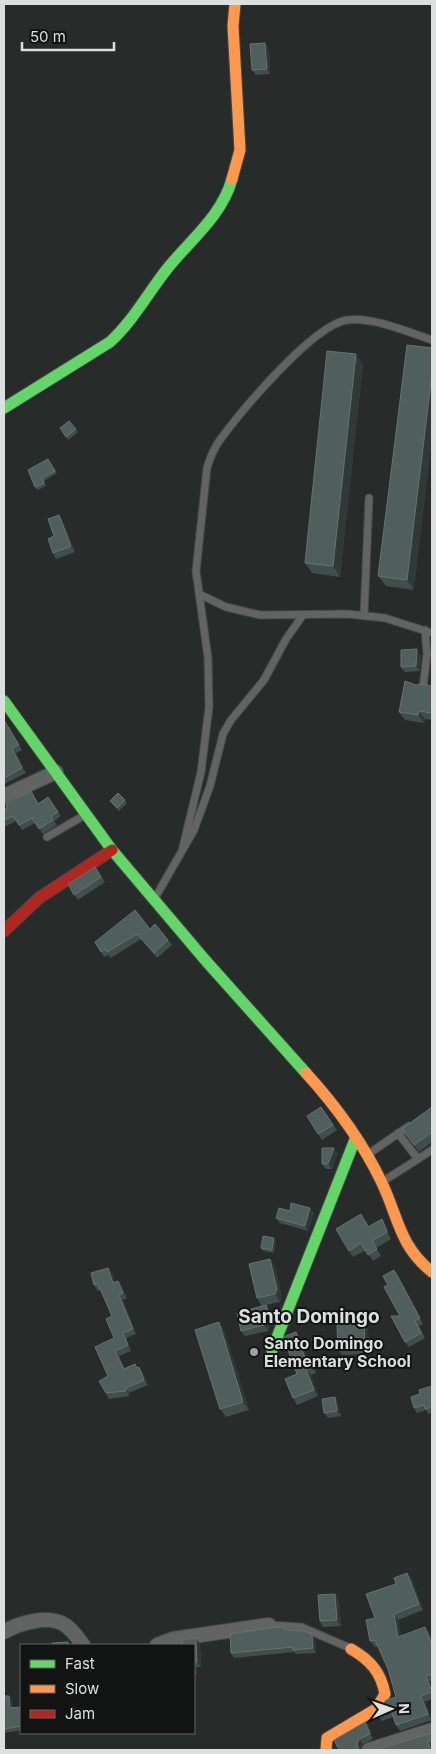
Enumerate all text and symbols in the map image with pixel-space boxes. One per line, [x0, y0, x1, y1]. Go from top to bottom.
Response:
scale bar [22, 20, 115, 52]
text: 50 m [30, 27, 66, 46]
district label: Santo Domingo [238, 1305, 380, 1328]
place label: Santo Domingo Elementary School [264, 1333, 411, 1371]
marker: Santo Domingo Elementary School [248, 1346, 260, 1358]
legend [20, 1644, 195, 1734]
text: Fast [65, 1654, 95, 1673]
text: Slow [65, 1679, 99, 1698]
north arrow [366, 1684, 416, 1734]
text: N [396, 1703, 413, 1714]
text: Jam [65, 1704, 95, 1723]

